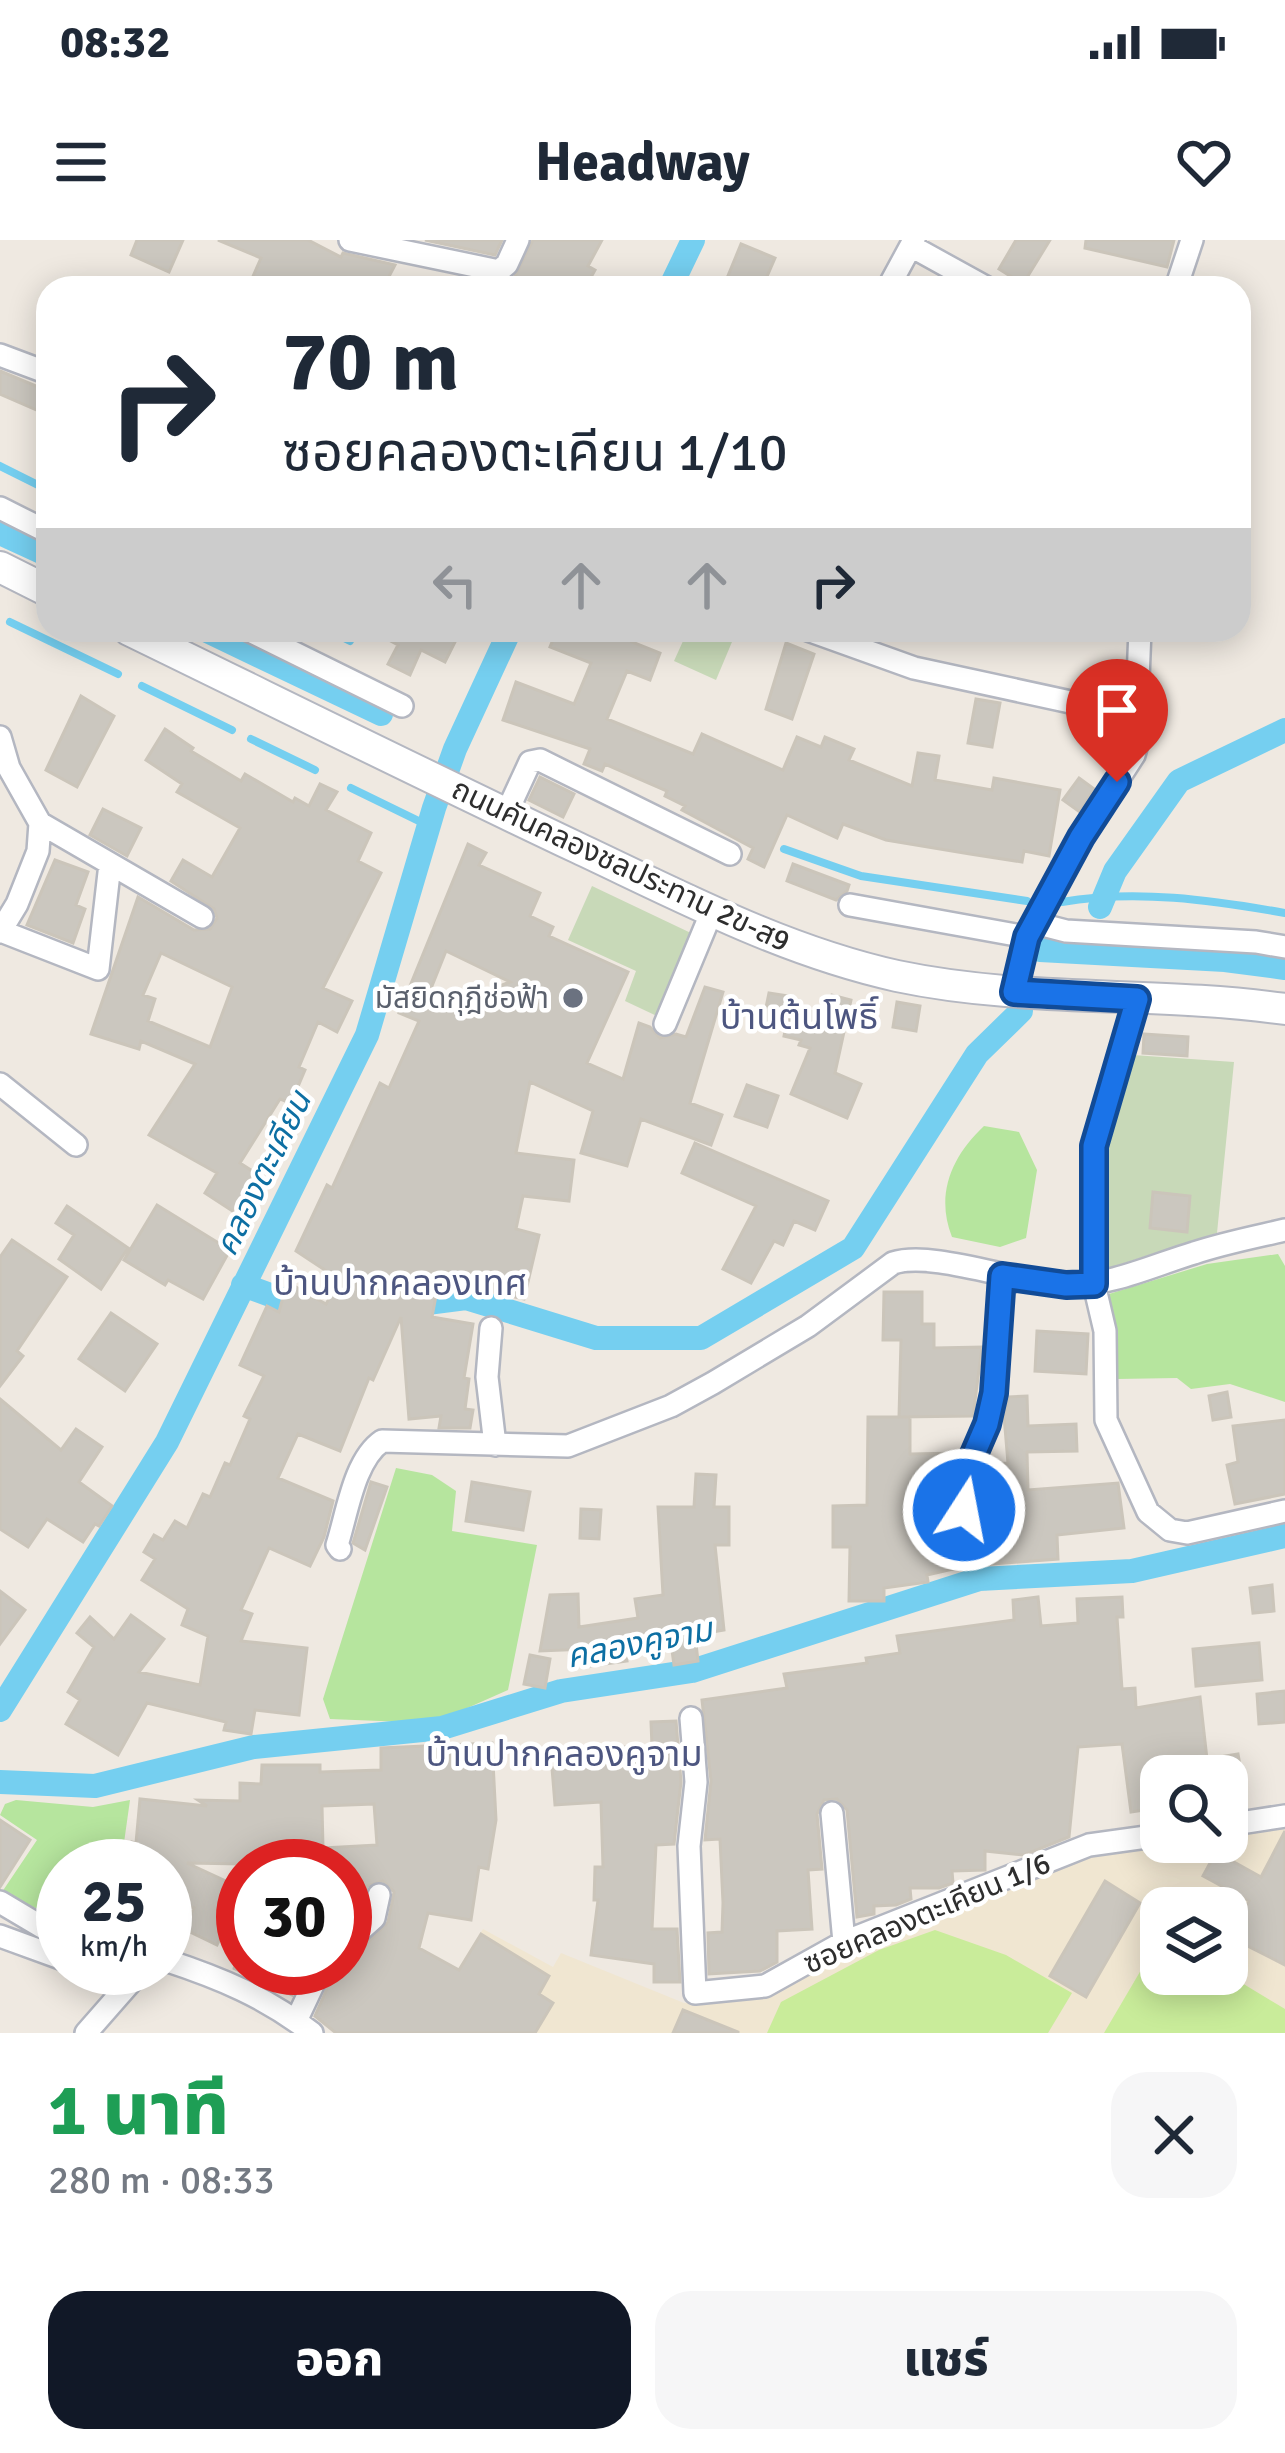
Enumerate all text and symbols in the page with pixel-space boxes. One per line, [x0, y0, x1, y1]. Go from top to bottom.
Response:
text: 08:32 [60, 15, 170, 70]
icon: menu [48, 129, 114, 195]
text: Headway [535, 129, 750, 196]
icon: heart [1171, 129, 1237, 195]
text: 70 m [282, 310, 459, 414]
icon: right [84, 324, 240, 480]
text: ซอยคลองตะเคียน 1/10 [282, 419, 788, 486]
icon: left [422, 552, 488, 618]
icon: ahead [548, 552, 614, 618]
icon: ahead [674, 552, 740, 618]
icon: right [800, 552, 866, 618]
pin [1066, 659, 1168, 782]
icon: arrive [1084, 677, 1150, 743]
street label: ถนนคันคลองชลประทาน 2ข-ส9 [446, 771, 796, 960]
place label: มัสยิดกุฎีช่อฟ้า [375, 980, 549, 1017]
marker: มัสยิดกุฎีช่อฟ้า [560, 985, 586, 1011]
district label: บ้านต้นโพธิ์ [720, 995, 879, 1040]
water label: คลองตะเคียน [206, 1083, 321, 1262]
district label: บ้านปากคลองเทศ [273, 1261, 527, 1306]
position arrow [901, 1447, 1027, 1573]
water label: คลองคูจาม [563, 1609, 718, 1678]
district label: บ้านปากคลองคูจาม [425, 1732, 703, 1777]
map controls [1140, 1755, 1248, 1995]
button: search [1140, 1755, 1248, 1863]
speed limit sign: 30 [216, 1839, 372, 1995]
street label: ซอยคลองตะเคียน 1/6 [798, 1845, 1056, 1982]
text: 25 [82, 1865, 146, 1939]
button: layers [1140, 1887, 1248, 1995]
text: km/h [80, 1928, 148, 1965]
text: 1 นาที [48, 2066, 229, 2155]
button: close [1111, 2072, 1237, 2198]
text: 280 m · 08:33 [48, 2156, 275, 2204]
button: ออก [48, 2291, 631, 2429]
button: แชร์ [655, 2291, 1237, 2429]

